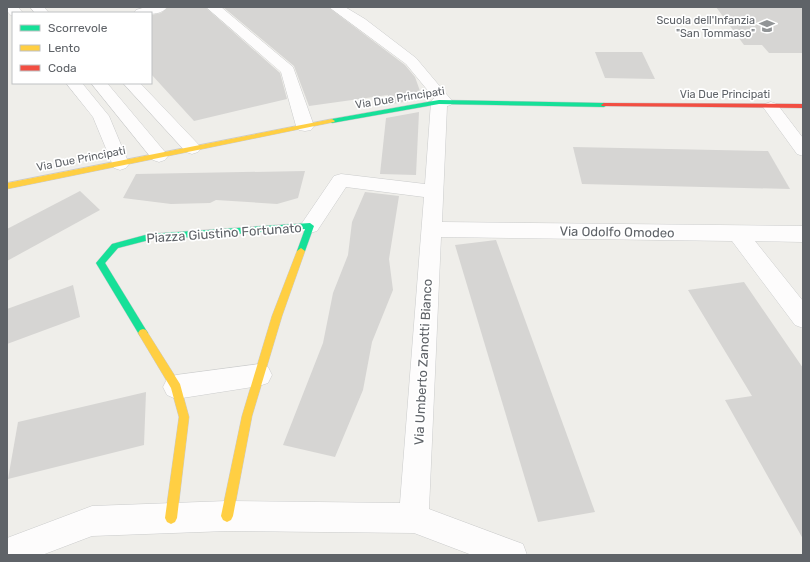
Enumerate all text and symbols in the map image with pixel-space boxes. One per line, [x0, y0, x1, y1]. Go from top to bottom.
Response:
legend [12, 12, 152, 84]
place label: Scuola dell'Infanzia "San Tommaso" [656, 14, 755, 40]
school or university icon: Scuola dell'Infanzia "San Tommaso" [758, 17, 776, 35]
text: Scorrevole [48, 21, 108, 35]
text: Lento [48, 41, 80, 55]
text: Coda [48, 61, 77, 75]
street label: Via Due Principati [354, 85, 446, 111]
street label: Via Due Principati [680, 88, 770, 101]
street label: Via Due Principati [35, 144, 127, 174]
street label: Piazza Giustino Fortunato [146, 220, 302, 246]
street label: Via Odolfo Omodeo [559, 223, 675, 241]
street label: Via Umberto Zanotti Bianco [411, 278, 435, 446]

